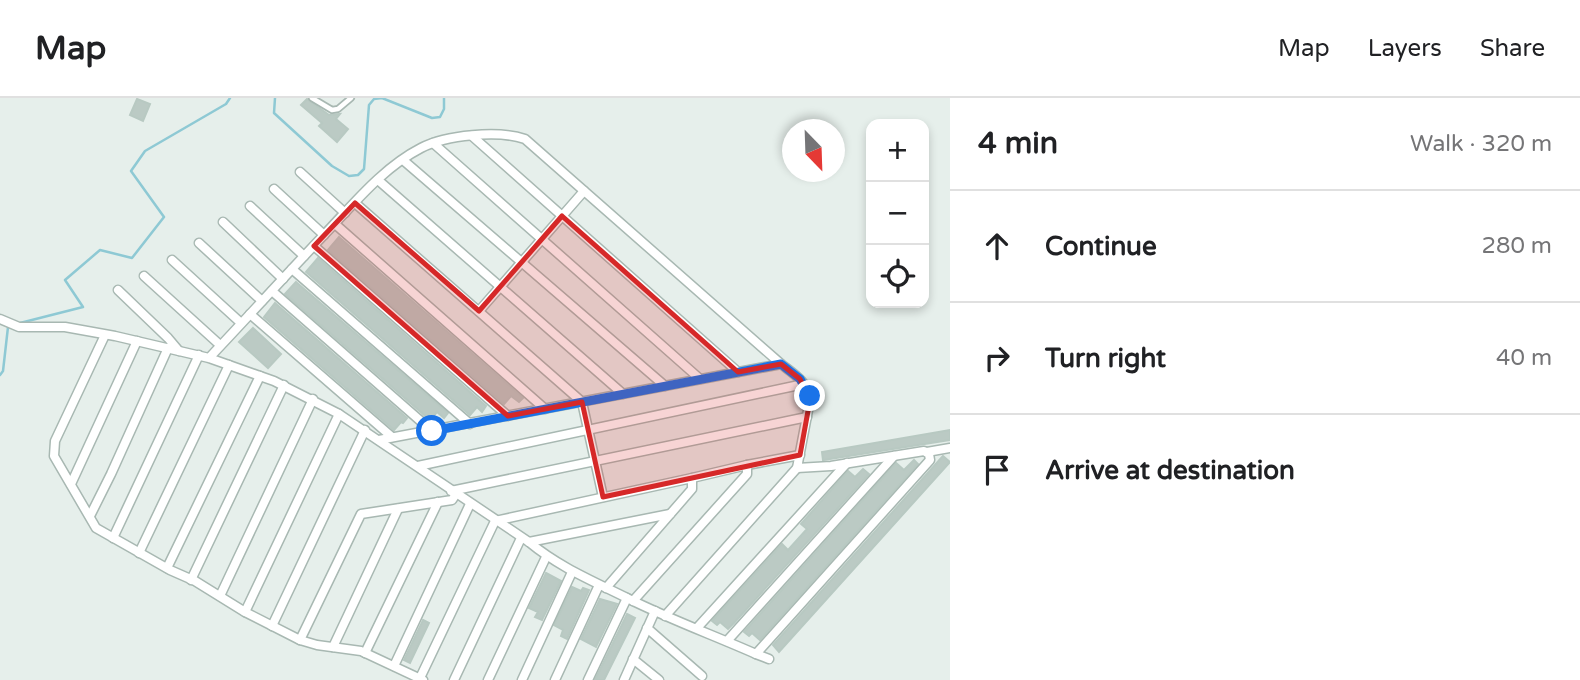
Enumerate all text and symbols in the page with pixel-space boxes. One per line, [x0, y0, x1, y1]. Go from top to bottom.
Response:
text: Map [35, 29, 106, 68]
text: Map [1278, 34, 1330, 63]
text: Layers [1368, 34, 1442, 63]
text: Share [1480, 34, 1545, 63]
north arrow [782, 119, 845, 182]
map controls [866, 119, 929, 308]
button: + [866, 119, 929, 182]
text: 4 min [978, 125, 1058, 162]
text: Walk · 320 m [1410, 130, 1552, 158]
button: − [866, 182, 929, 245]
icon: ahead [978, 227, 1016, 265]
text: Continue [1045, 231, 1157, 262]
text: 280 m [1482, 232, 1552, 260]
button: locate [866, 245, 929, 308]
icon: right [978, 339, 1016, 377]
text: Turn right [1045, 343, 1166, 374]
text: 40 m [1496, 344, 1552, 372]
route end [794, 380, 825, 411]
route start [416, 415, 447, 446]
icon: arrive [978, 451, 1016, 489]
text: Arrive at destination [1045, 455, 1295, 486]

